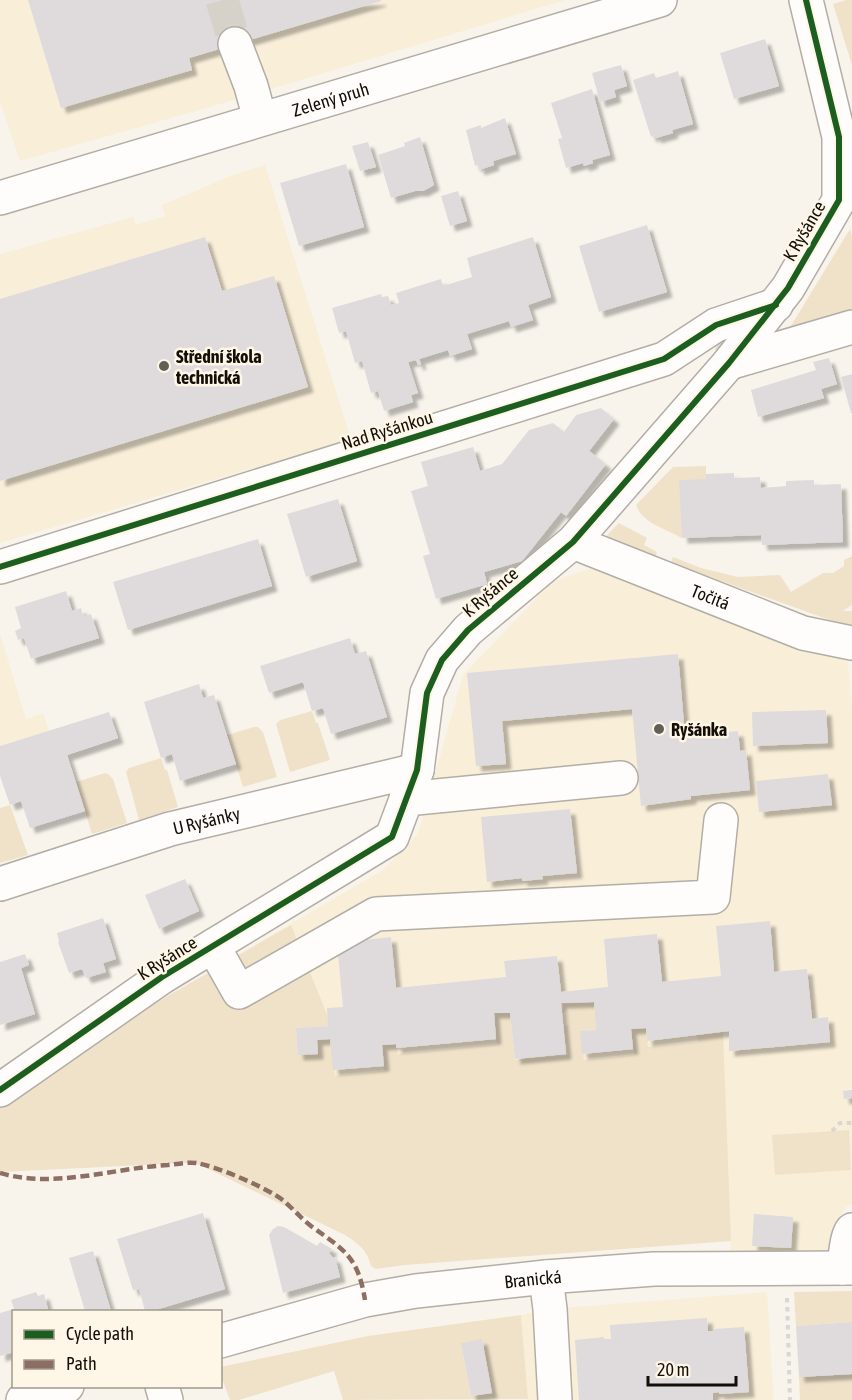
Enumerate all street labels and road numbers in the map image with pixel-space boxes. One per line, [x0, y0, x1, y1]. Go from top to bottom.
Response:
street label: Zelený pruh [290, 77, 371, 120]
street label: K Ryšánce [778, 197, 830, 265]
street label: Nad Ryšánkou [339, 406, 435, 454]
street label: K Ryšánce [458, 563, 522, 621]
street label: Točitá [688, 579, 733, 614]
street label: U Ryšánky [171, 802, 242, 838]
street label: K Ryšánce [133, 932, 201, 984]
street label: Branická [503, 1265, 562, 1292]

